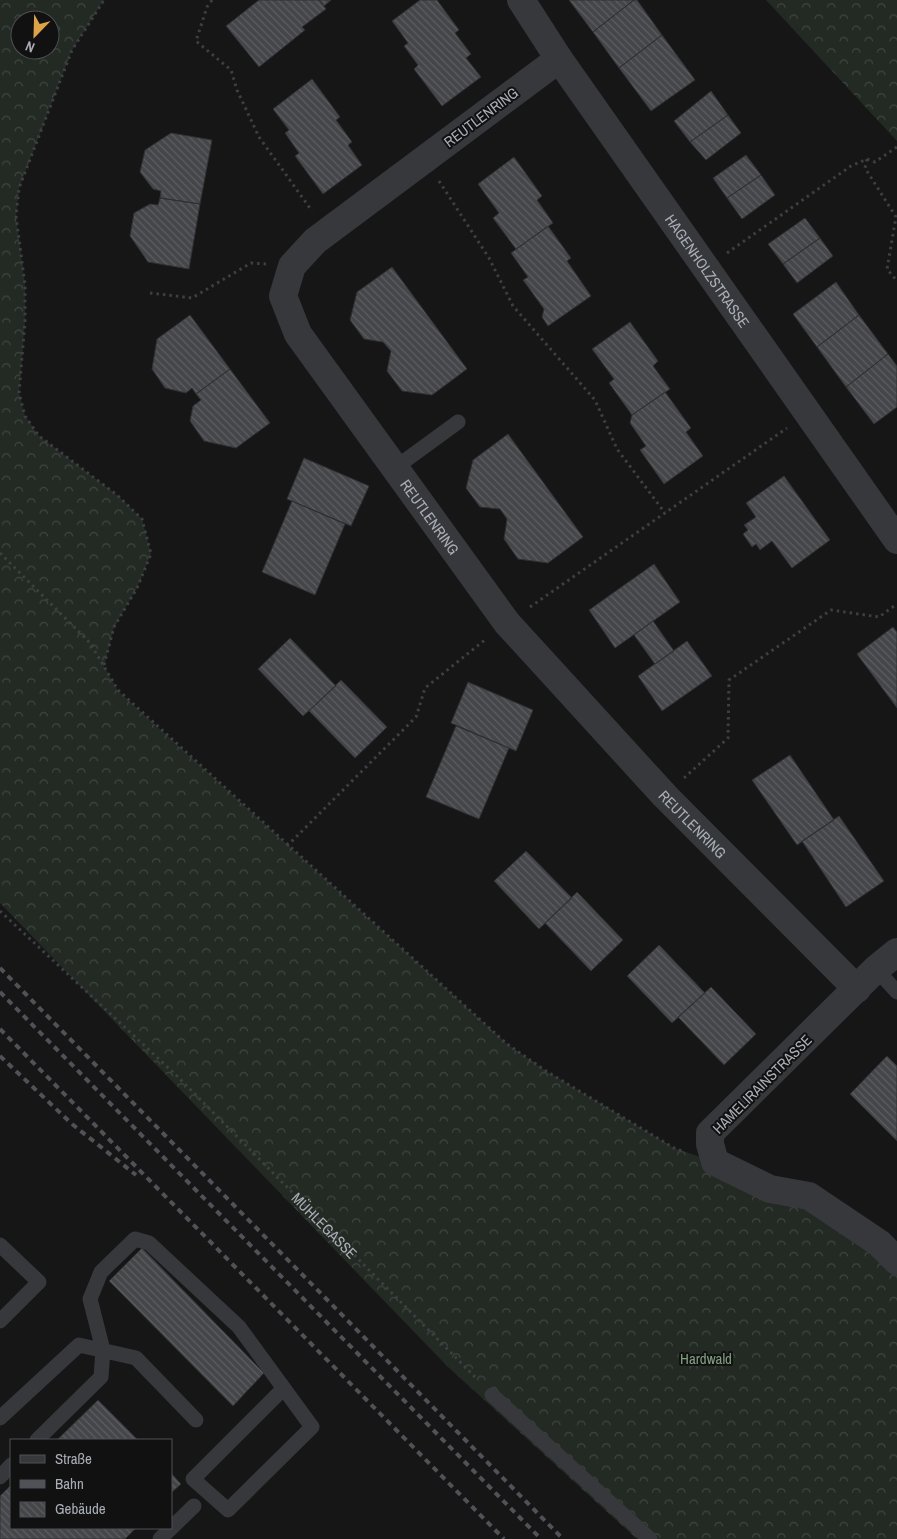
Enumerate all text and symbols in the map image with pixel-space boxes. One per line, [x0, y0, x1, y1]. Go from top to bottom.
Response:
north arrow [10, 10, 60, 60]
text: N [23, 37, 37, 57]
street label: REUTLENRING [439, 82, 523, 152]
street label: HAGENHOLZSTRASSE [661, 210, 755, 332]
street label: REUTLENRING [396, 475, 464, 559]
street label: REUTLENRING [654, 786, 731, 863]
street label: HAMELIRAINSTRASSE [708, 1030, 816, 1138]
street label: MÜHLEGASSE [287, 1187, 362, 1263]
park label: Hardwald [680, 1348, 732, 1369]
legend [10, 1439, 172, 1529]
text: Straße [55, 1448, 92, 1469]
text: Bahn [55, 1473, 84, 1494]
text: Gebäude [55, 1498, 106, 1519]

